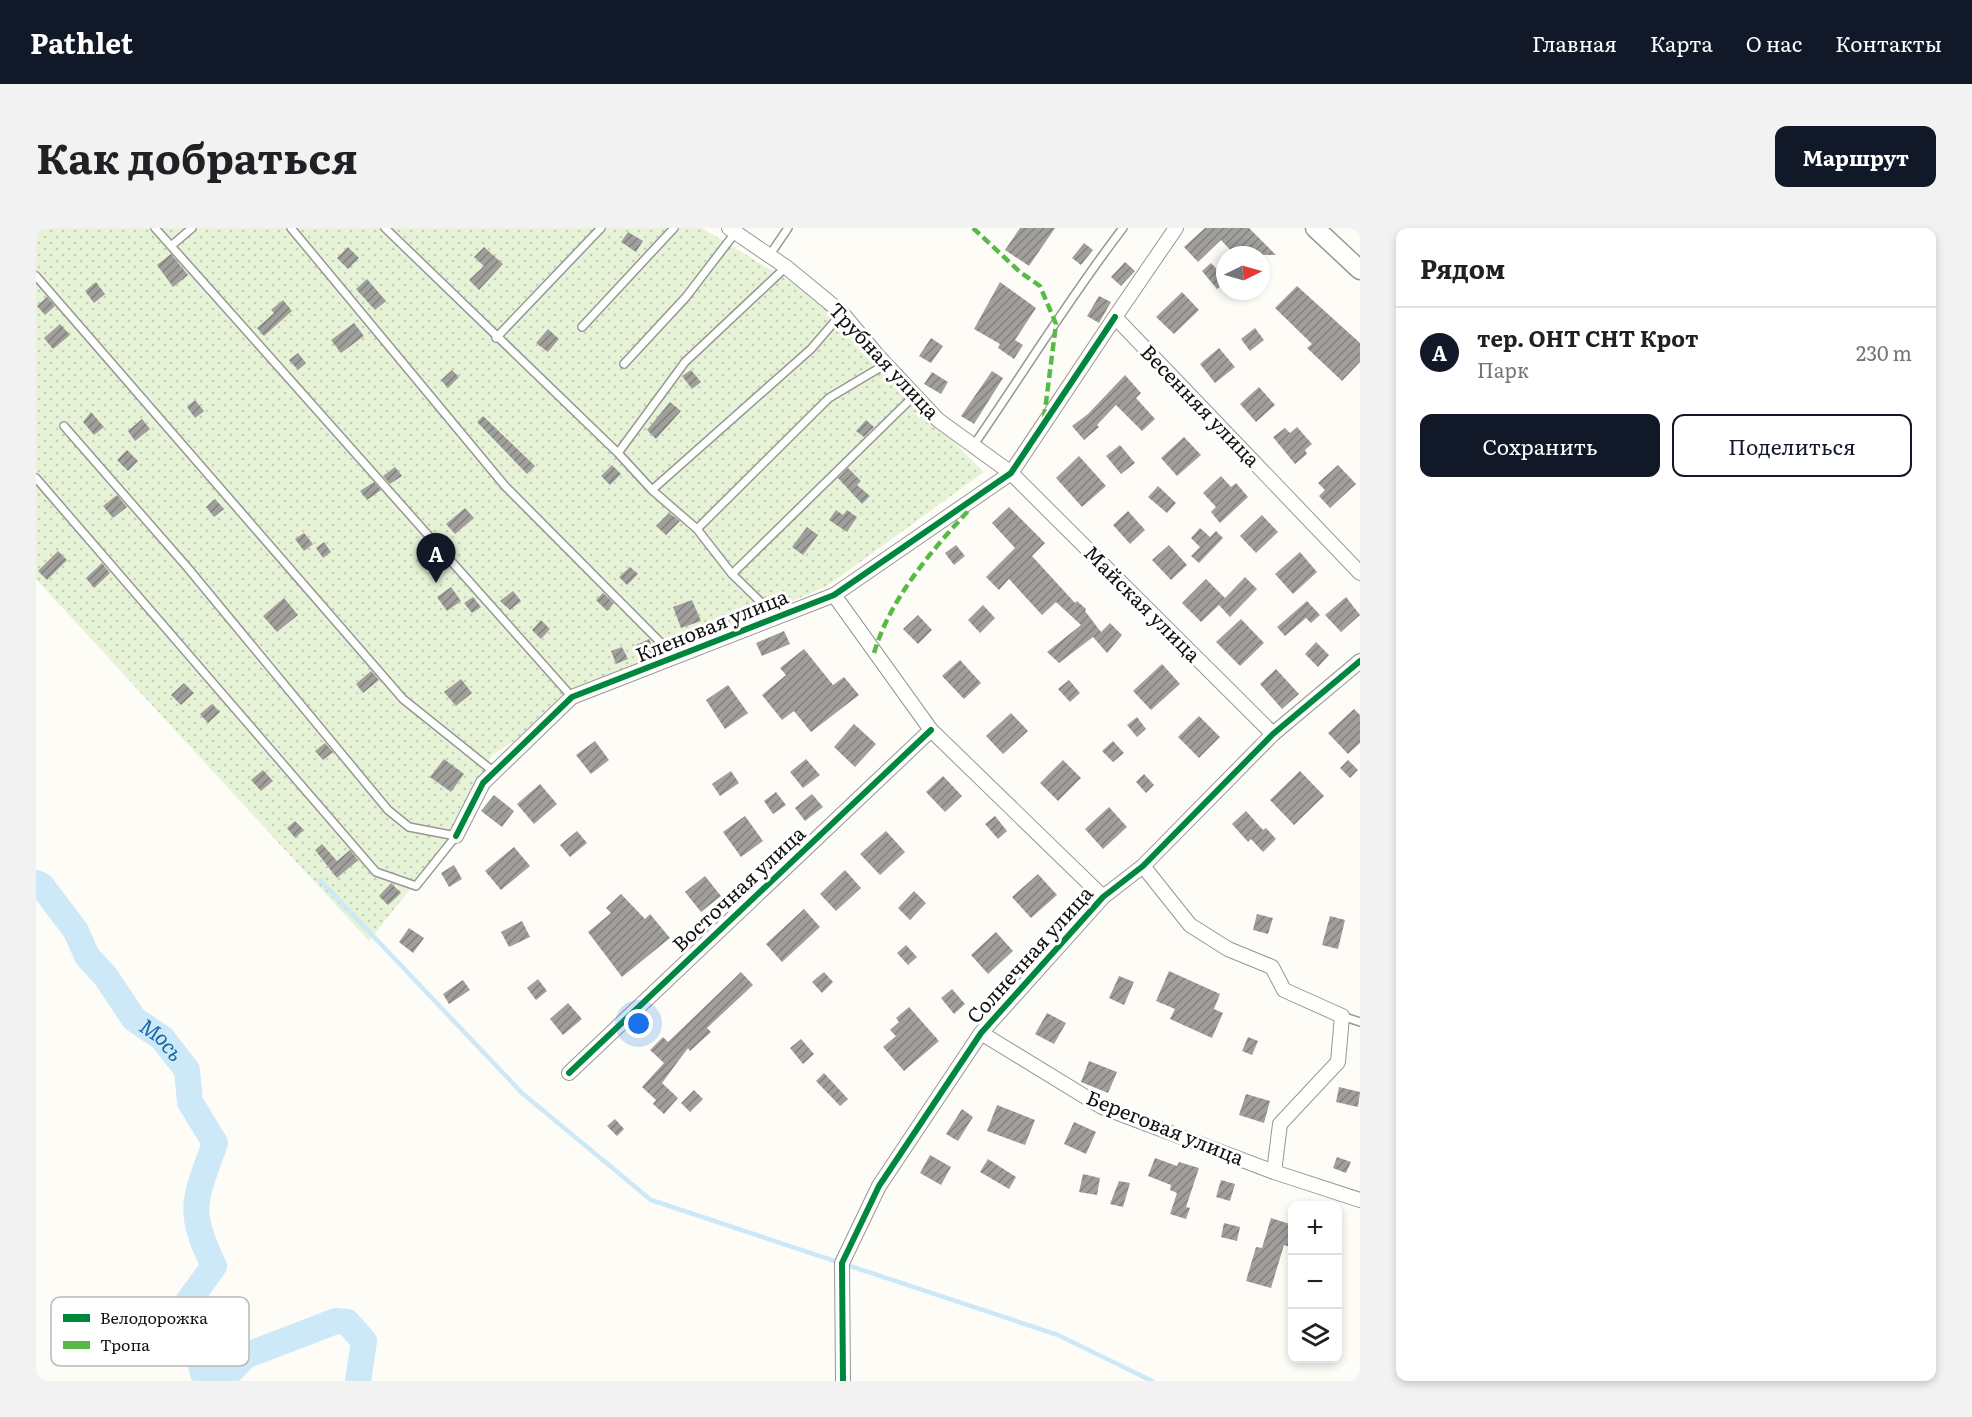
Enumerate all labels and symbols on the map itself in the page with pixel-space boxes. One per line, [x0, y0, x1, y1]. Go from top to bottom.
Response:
north arrow [1216, 246, 1270, 300]
street label: Трубная улица [823, 294, 948, 425]
street label: Весенняя улица [1135, 336, 1268, 473]
pin: A [416, 534, 456, 583]
street label: Майская улица [1078, 537, 1209, 668]
street label: Кленовая улица [630, 580, 792, 668]
street label: Восточная улица [664, 818, 811, 957]
street label: Солнечная улица [958, 878, 1099, 1029]
water label: Мось [134, 1009, 192, 1067]
your location [624, 1009, 653, 1038]
street label: Береговая улица [1083, 1081, 1249, 1171]
legend [51, 1297, 249, 1366]
text: Велодорожка [100, 1305, 208, 1329]
text: Тропа [100, 1332, 150, 1356]

